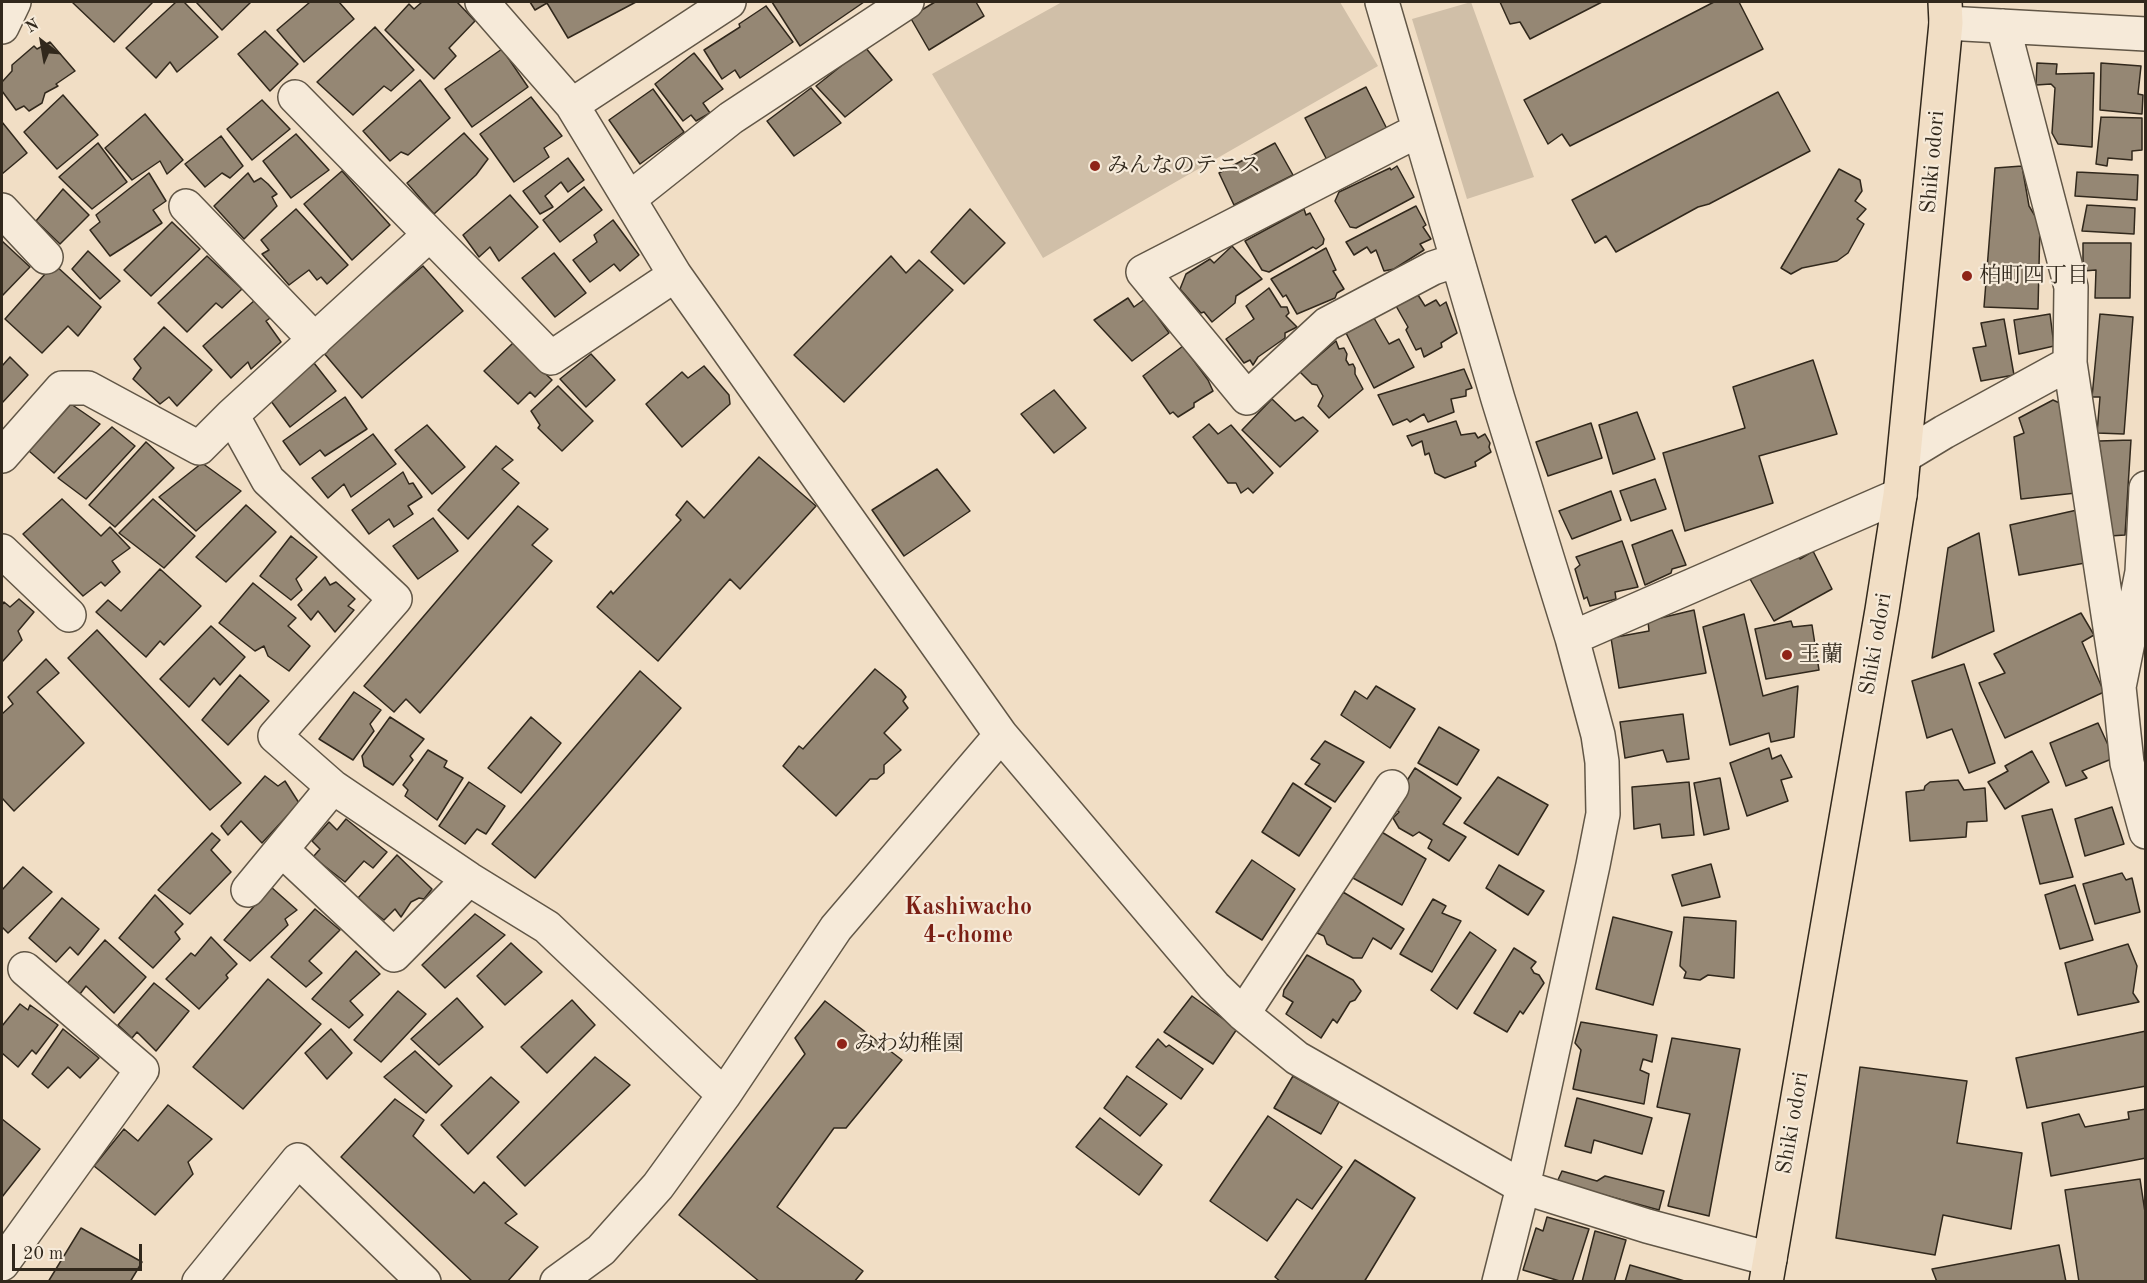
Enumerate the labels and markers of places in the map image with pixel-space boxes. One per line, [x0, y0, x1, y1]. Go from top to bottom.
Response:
place label: みんなのテニス [1107, 153, 1261, 179]
marker: みんなのテニス [1088, 159, 1102, 173]
place label: 柏町四丁目 [1979, 263, 2089, 289]
marker: 柏町四丁目 [1960, 269, 1974, 283]
place label: 王蘭 [1799, 642, 1843, 668]
marker: 王蘭 [1780, 648, 1794, 662]
place label: みわ幼稚園 [854, 1031, 964, 1057]
marker: みわ幼稚園 [835, 1037, 849, 1051]

